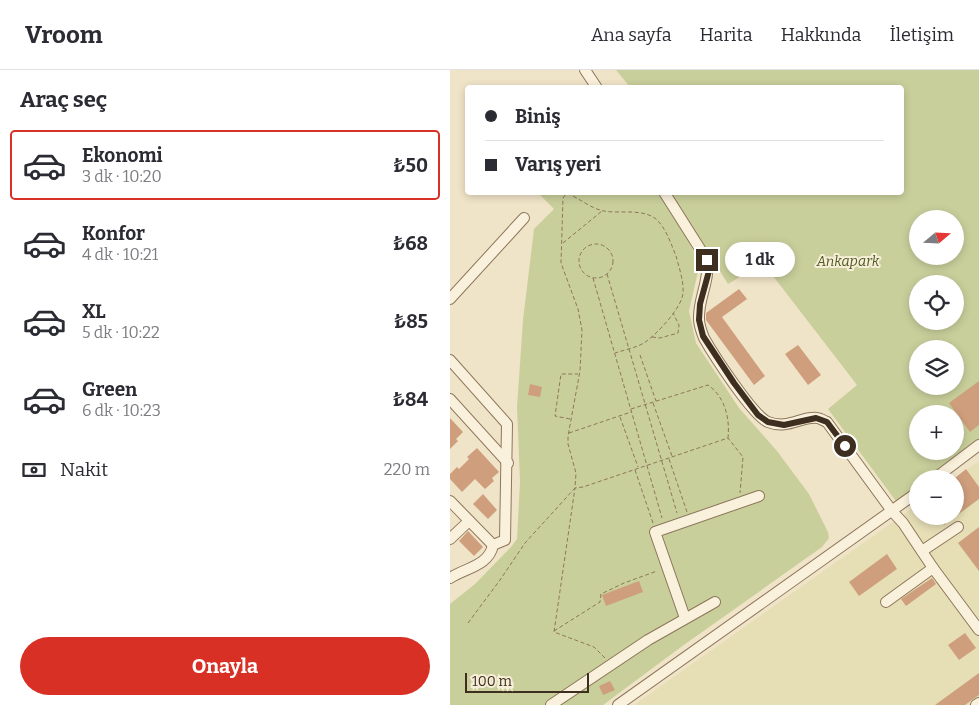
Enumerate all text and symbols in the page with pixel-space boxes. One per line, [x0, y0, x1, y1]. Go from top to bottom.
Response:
text: Vroom [25, 21, 103, 49]
text: Ana sayfa [591, 24, 672, 46]
text: Harita [700, 24, 753, 46]
text: Hakkında [781, 24, 861, 46]
text: İletişim [889, 24, 954, 46]
text: Araç seç [20, 86, 107, 113]
text: Biniş [515, 105, 561, 128]
icon: car [22, 143, 67, 188]
text: Ekonomi [82, 144, 163, 167]
text: Varış yeri [515, 153, 601, 176]
text: ₺50 [393, 154, 428, 177]
text: 3 dk · 10:20 [82, 167, 162, 186]
north arrow [909, 210, 964, 265]
map controls [909, 210, 964, 525]
icon: car [22, 221, 67, 266]
text: Konfor [82, 222, 145, 245]
text: ₺68 [393, 232, 428, 255]
callout: 1 dk [724, 242, 794, 278]
text: 4 dk · 10:21 [82, 245, 158, 264]
route end [696, 249, 718, 271]
text: 1 dk [746, 250, 774, 269]
park label: Ankapark [816, 253, 880, 270]
button: locate [909, 275, 964, 330]
icon: car [22, 299, 67, 344]
text: XL [82, 300, 106, 323]
text: ₺85 [393, 310, 428, 333]
text: 5 dk · 10:22 [82, 323, 160, 342]
button: layers [909, 340, 964, 395]
icon: car [22, 377, 67, 422]
text: Green [82, 378, 137, 401]
text: ₺84 [392, 388, 428, 411]
text: 6 dk · 10:23 [82, 401, 161, 420]
button: + [909, 405, 964, 460]
route start [834, 435, 856, 457]
icon: cash [20, 456, 48, 484]
text: Nakit [60, 458, 108, 481]
text: 220 m [384, 460, 430, 479]
button: − [909, 470, 964, 525]
button: Onayla [20, 637, 430, 695]
scale bar [465, 670, 589, 693]
text: 100 m [472, 673, 512, 690]

